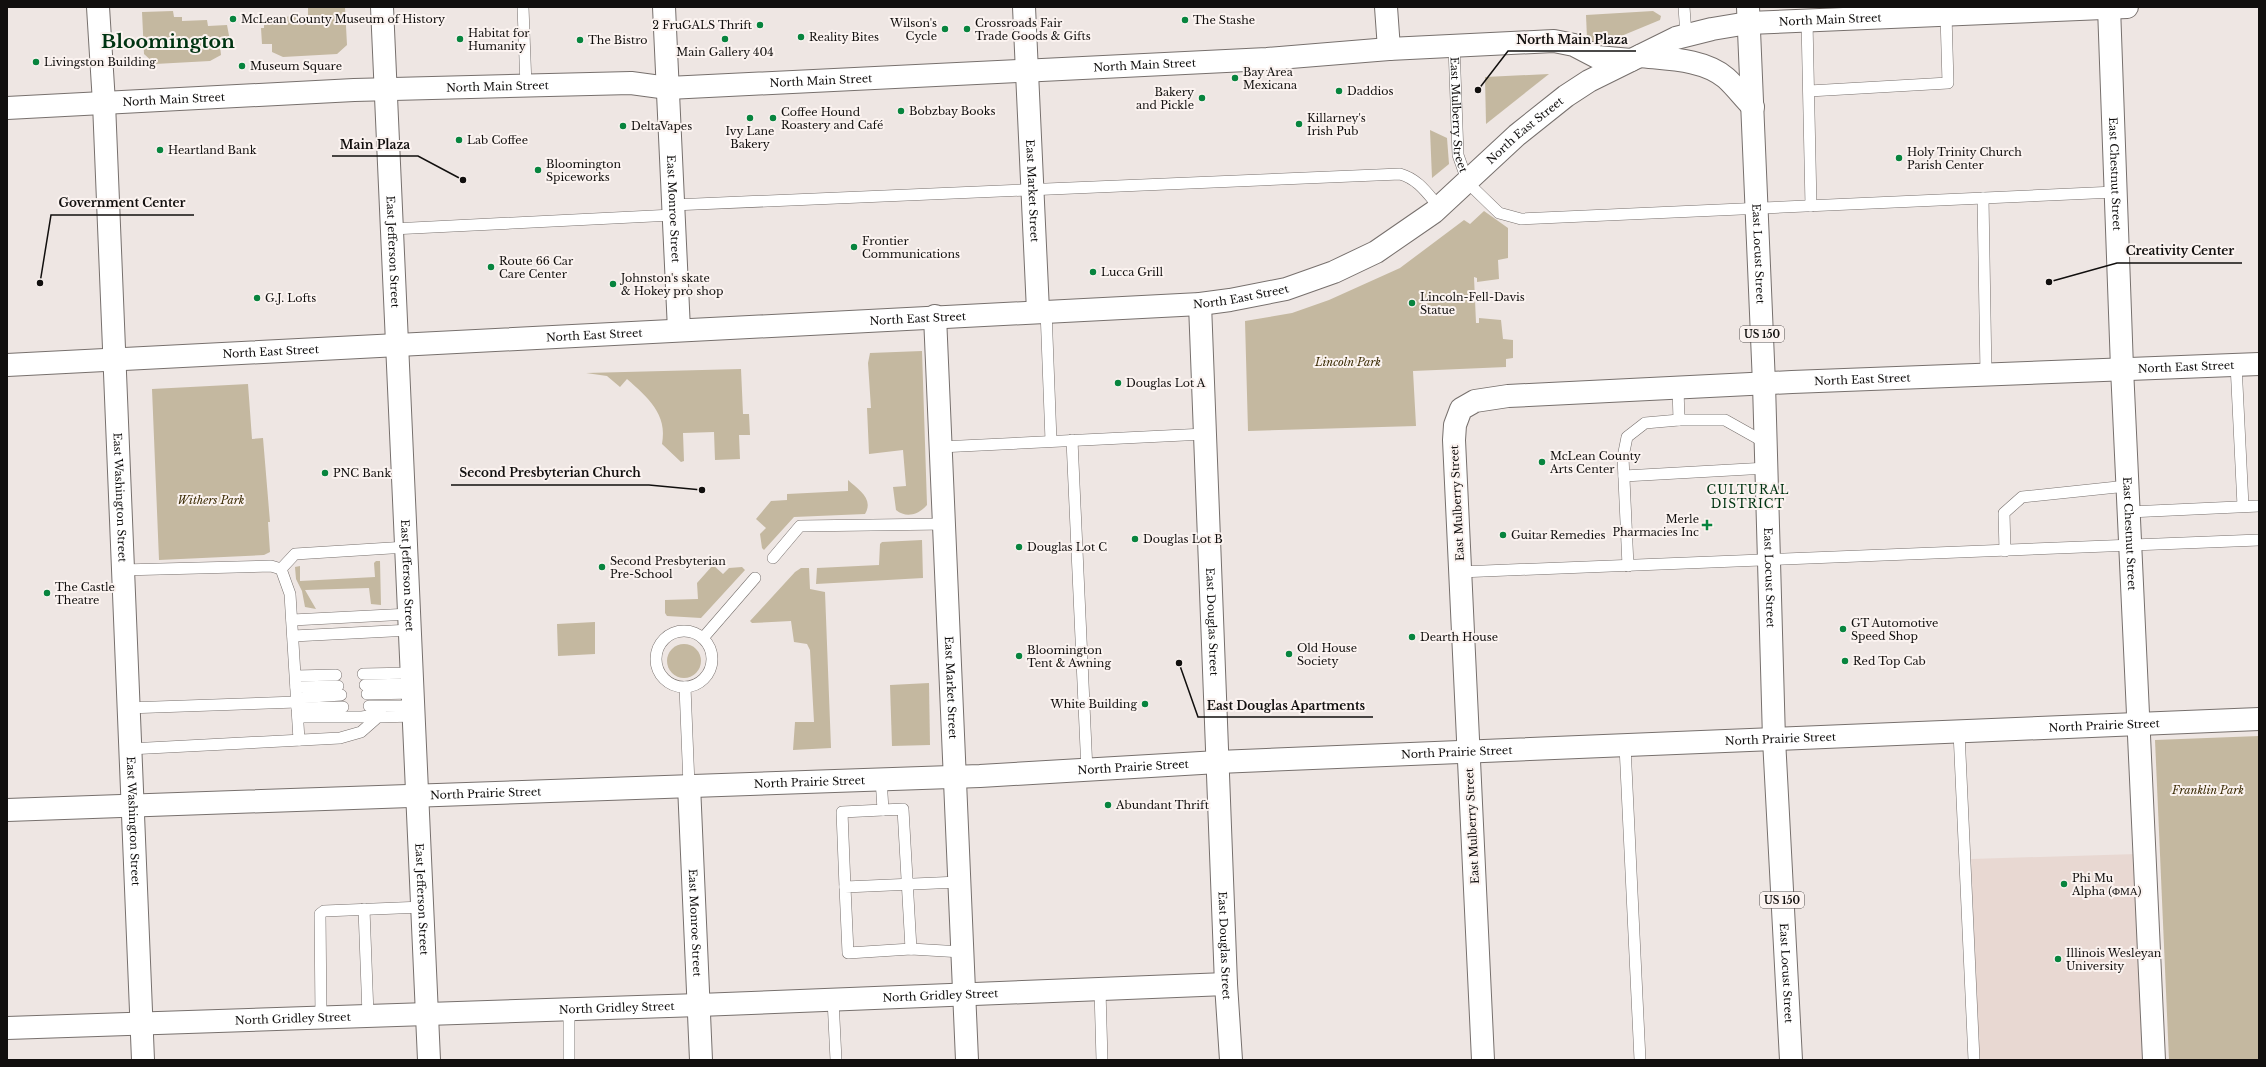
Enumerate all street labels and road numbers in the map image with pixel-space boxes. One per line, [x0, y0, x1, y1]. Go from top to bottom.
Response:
street label: North Main Street [1779, 10, 1883, 29]
street label: North Main Street [1093, 55, 1197, 74]
street label: East Mulberry Street [1447, 57, 1471, 175]
street label: North Main Street [769, 71, 873, 90]
street label: North Main Street [446, 78, 550, 95]
street label: North Main Street [122, 90, 226, 109]
street label: North East Street [1483, 93, 1567, 167]
street label: East Chestnut Street [2106, 117, 2124, 232]
street label: East Market Street [1023, 139, 1042, 243]
street label: East Monroe Street [664, 155, 683, 264]
street label: East Jefferson Street [383, 195, 402, 309]
street label: East Locust Street [1749, 203, 1768, 305]
street label: North East Street [1193, 281, 1291, 311]
street label: North East Street [869, 309, 967, 328]
street label: North East Street [546, 325, 644, 344]
road number: US 150 [1740, 326, 1784, 342]
street label: North East Street [222, 342, 320, 361]
street label: North East Street [2138, 358, 2235, 376]
street label: North East Street [1814, 370, 1912, 388]
street label: East Washington Street [110, 432, 130, 563]
street label: East Mulberry Street [1447, 444, 1467, 561]
street label: East Chestnut Street [2120, 476, 2139, 592]
street label: East Jefferson Street [398, 519, 417, 633]
street label: East Locust Street [1761, 527, 1778, 629]
street label: East Douglas Street [1203, 567, 1221, 677]
street label: East Market Street [942, 636, 960, 740]
street label: North Prairie Street [2048, 716, 2161, 735]
street label: North Prairie Street [1725, 729, 1837, 748]
street label: North Prairie Street [1401, 743, 1514, 761]
street label: East Washington Street [124, 756, 143, 887]
street label: North Prairie Street [1077, 757, 1190, 777]
street label: East Mulberry Street [1462, 767, 1482, 884]
street label: North Prairie Street [754, 773, 866, 791]
street label: North Prairie Street [430, 784, 542, 802]
street label: East Jefferson Street [412, 843, 431, 956]
street label: East Monroe Street [686, 869, 704, 978]
street label: East Douglas Street [1215, 891, 1234, 1001]
road number: US 150 [1760, 892, 1804, 908]
street label: East Locust Street [1777, 923, 1796, 1025]
street label: North Gridley Street [882, 986, 999, 1005]
street label: North Gridley Street [559, 999, 676, 1017]
street label: North Gridley Street [235, 1010, 352, 1027]

